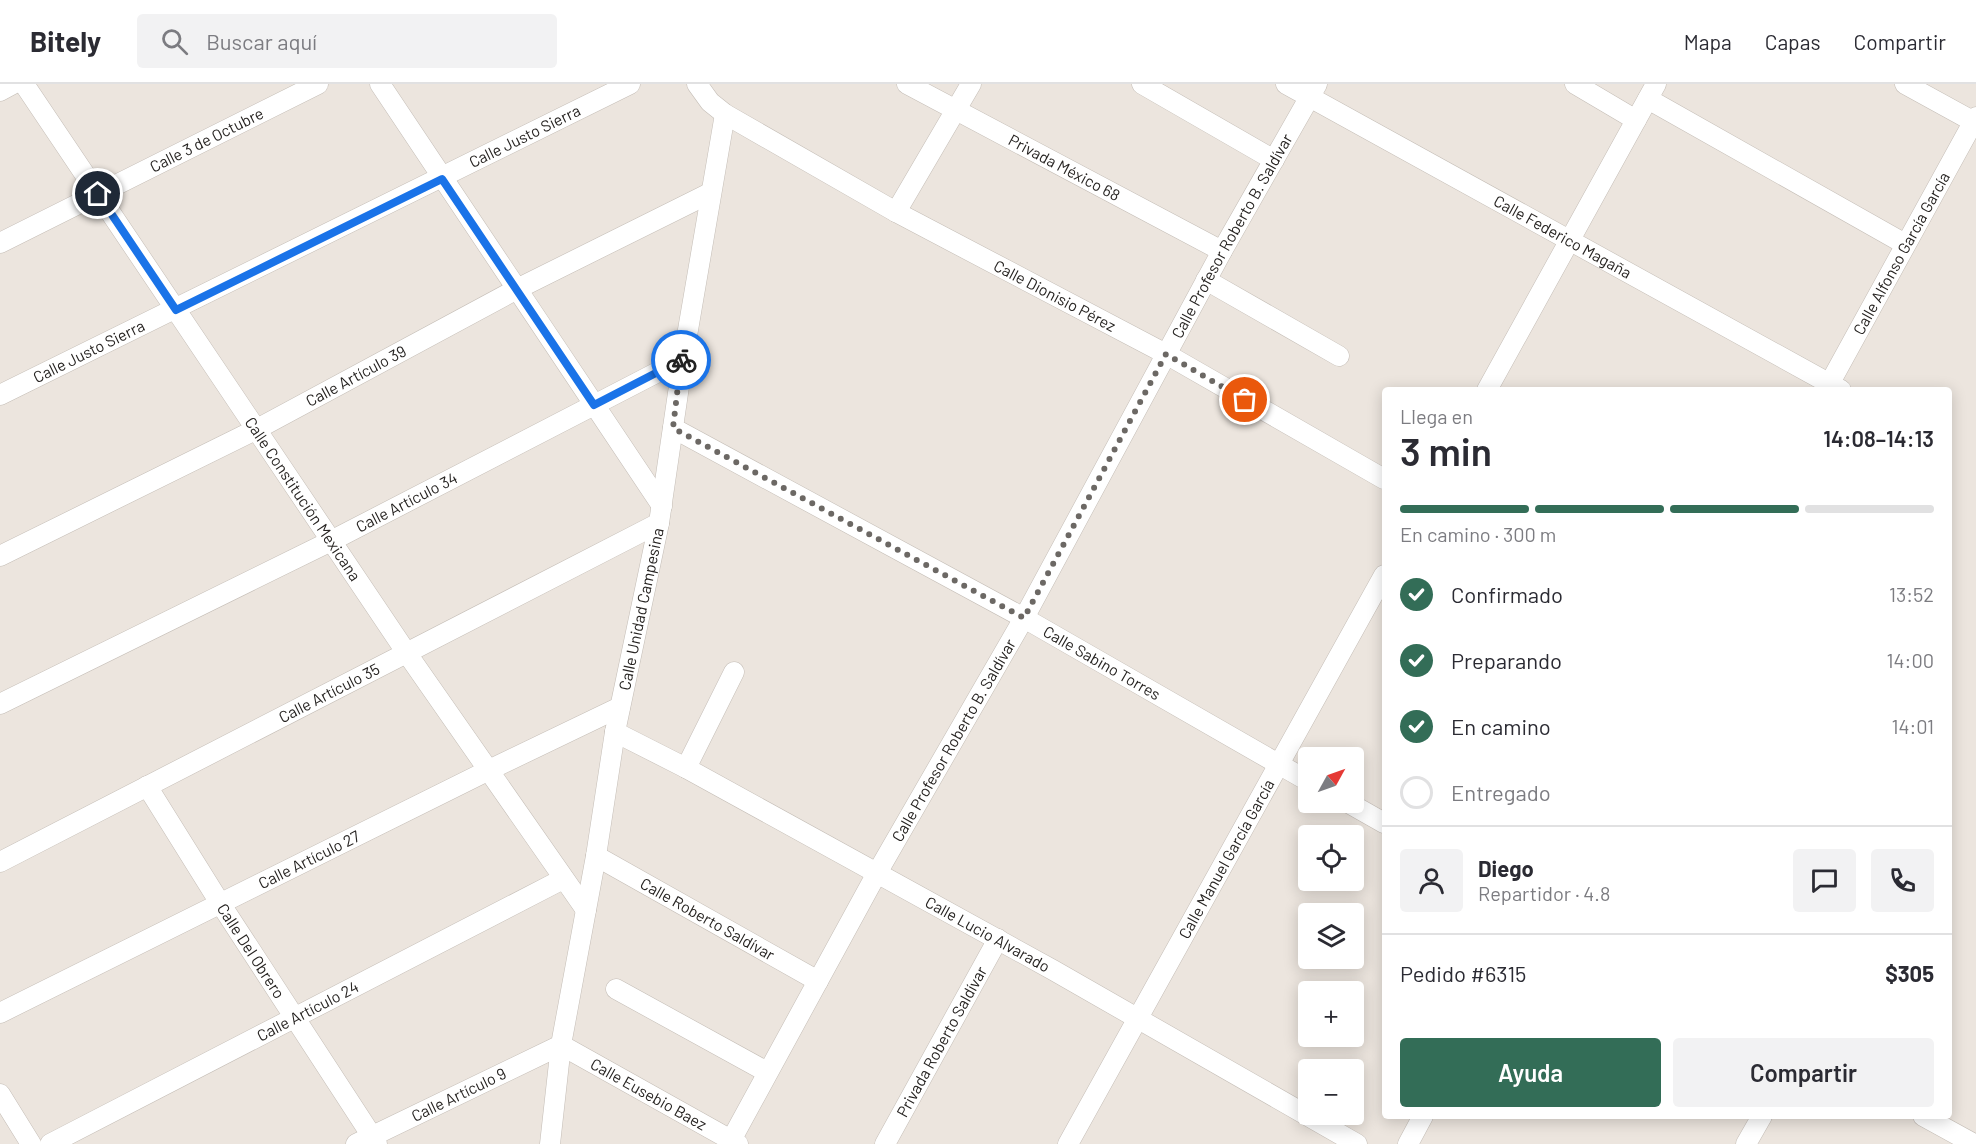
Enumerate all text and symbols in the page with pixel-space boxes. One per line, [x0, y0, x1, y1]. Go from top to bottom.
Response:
search box [137, 14, 557, 68]
text: Bitely [30, 24, 101, 58]
icon: search [158, 25, 191, 58]
text: Buscar aquí [206, 28, 317, 54]
text: Mapa [1684, 29, 1732, 54]
text: Capas [1765, 29, 1821, 54]
text: Compartir [1854, 29, 1946, 54]
street label: Calle Justo Sierra [466, 100, 583, 171]
street label: Calle 3 de Octubre [146, 103, 266, 176]
street label: Privada México 68 [1005, 130, 1123, 204]
street label: Calle Profesor Roberto B. Saldívar [1167, 130, 1296, 341]
pin [72, 168, 123, 219]
street label: Calle Alfonso García García [1848, 168, 1953, 338]
icon: home [81, 177, 114, 210]
street label: Calle Federico Magaña [1491, 191, 1635, 282]
street label: Calle Dionisio Pérez [991, 255, 1119, 335]
street label: Calle Justo Sierra [30, 315, 147, 386]
courier [651, 330, 711, 390]
street label: Calle Artículo 39 [302, 341, 409, 410]
icon: bike [665, 344, 698, 377]
pin [1219, 374, 1270, 425]
icon: bag [1228, 383, 1261, 416]
text: Llega en [1400, 404, 1473, 428]
street label: Calle Constitución Mexicana [242, 413, 365, 584]
text: 14:08–14:13 [1823, 425, 1934, 451]
text: 3 min [1400, 427, 1492, 474]
street label: Calle Artículo 34 [352, 467, 460, 536]
text: En camino · 300 m [1400, 522, 1556, 546]
street label: Calle Unidad Campesina [614, 526, 667, 692]
icon: check [1400, 578, 1433, 611]
text: Confirmado [1451, 581, 1563, 607]
text: 13:52 [1889, 582, 1934, 606]
street label: Calle Sabino Torres [1040, 621, 1164, 703]
street label: Calle Profesor Roberto B. Saldívar [887, 635, 1019, 845]
icon: check [1400, 644, 1433, 677]
text: Preparando [1451, 647, 1562, 673]
text: 14:00 [1887, 648, 1934, 672]
street label: Calle Artículo 35 [275, 658, 382, 726]
icon: check [1400, 710, 1433, 743]
text: En camino [1451, 713, 1551, 739]
text: 14:01 [1891, 714, 1934, 738]
north arrow [1298, 747, 1364, 813]
map controls [1298, 747, 1364, 1125]
street label: Calle Manuel García García [1174, 776, 1278, 942]
text: Entregado [1451, 779, 1551, 805]
button: locate [1298, 825, 1364, 891]
street label: Calle Artículo 27 [255, 826, 363, 892]
button: person [1400, 849, 1463, 912]
button: chat [1793, 849, 1856, 912]
button: phone [1871, 849, 1934, 912]
text: Diego [1478, 855, 1534, 881]
street label: Calle Roberto Saldívar [637, 873, 778, 964]
text: Repartidor · 4.8 [1478, 881, 1610, 905]
street label: Calle Lucio Alvarado [922, 892, 1054, 976]
street label: Calle Del Obrero [214, 899, 289, 1002]
button: layers [1298, 903, 1364, 969]
text: Pedido #6315 [1400, 960, 1526, 986]
text: $305 [1885, 960, 1934, 986]
street label: Privada Roberto Saldívar [892, 962, 990, 1120]
street label: Calle Artículo 24 [253, 976, 361, 1045]
button: + [1298, 981, 1364, 1047]
button: Ayuda [1400, 1038, 1661, 1107]
button: Compartir [1673, 1038, 1934, 1107]
street label: Calle Eusebio Baez [587, 1054, 710, 1134]
button: − [1298, 1059, 1364, 1125]
street label: Calle Artículo 9 [408, 1063, 509, 1125]

